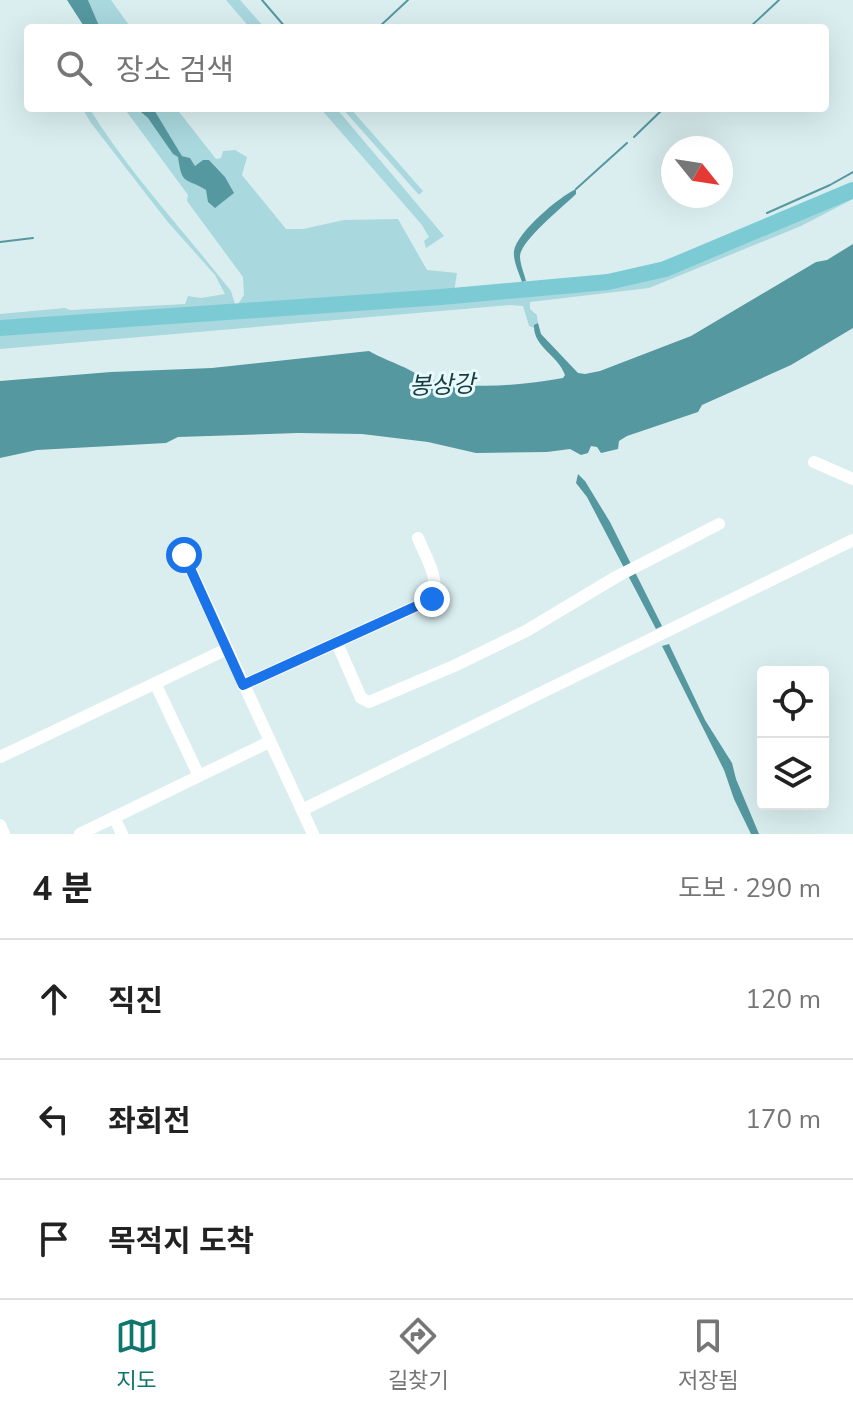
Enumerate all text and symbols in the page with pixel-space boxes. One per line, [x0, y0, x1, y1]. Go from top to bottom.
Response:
search box [24, 24, 829, 112]
icon: search [52, 46, 96, 90]
text: 장소 검색 [116, 50, 234, 91]
north arrow [661, 136, 733, 208]
water label: 봉상강 [408, 368, 479, 402]
route start [166, 537, 202, 573]
route end [414, 581, 450, 617]
map controls [757, 666, 829, 810]
button: locate [757, 666, 829, 738]
button: layers [757, 738, 829, 810]
text: 4 분 [32, 866, 93, 912]
text: 도보 · 290 m [678, 871, 821, 906]
icon: ahead [32, 977, 76, 1021]
text: 직진 [108, 981, 163, 1022]
text: 120 m [745, 982, 821, 1017]
icon: left [32, 1097, 76, 1141]
text: 좌회전 [108, 1101, 191, 1142]
text: 170 m [745, 1102, 821, 1137]
icon: arrive [32, 1217, 76, 1261]
text: 목적지 도착 [108, 1221, 254, 1262]
tab: 지도 [115, 1314, 159, 1396]
tab: 길찾기 [388, 1314, 448, 1396]
tab: 저장됨 [678, 1314, 738, 1396]

